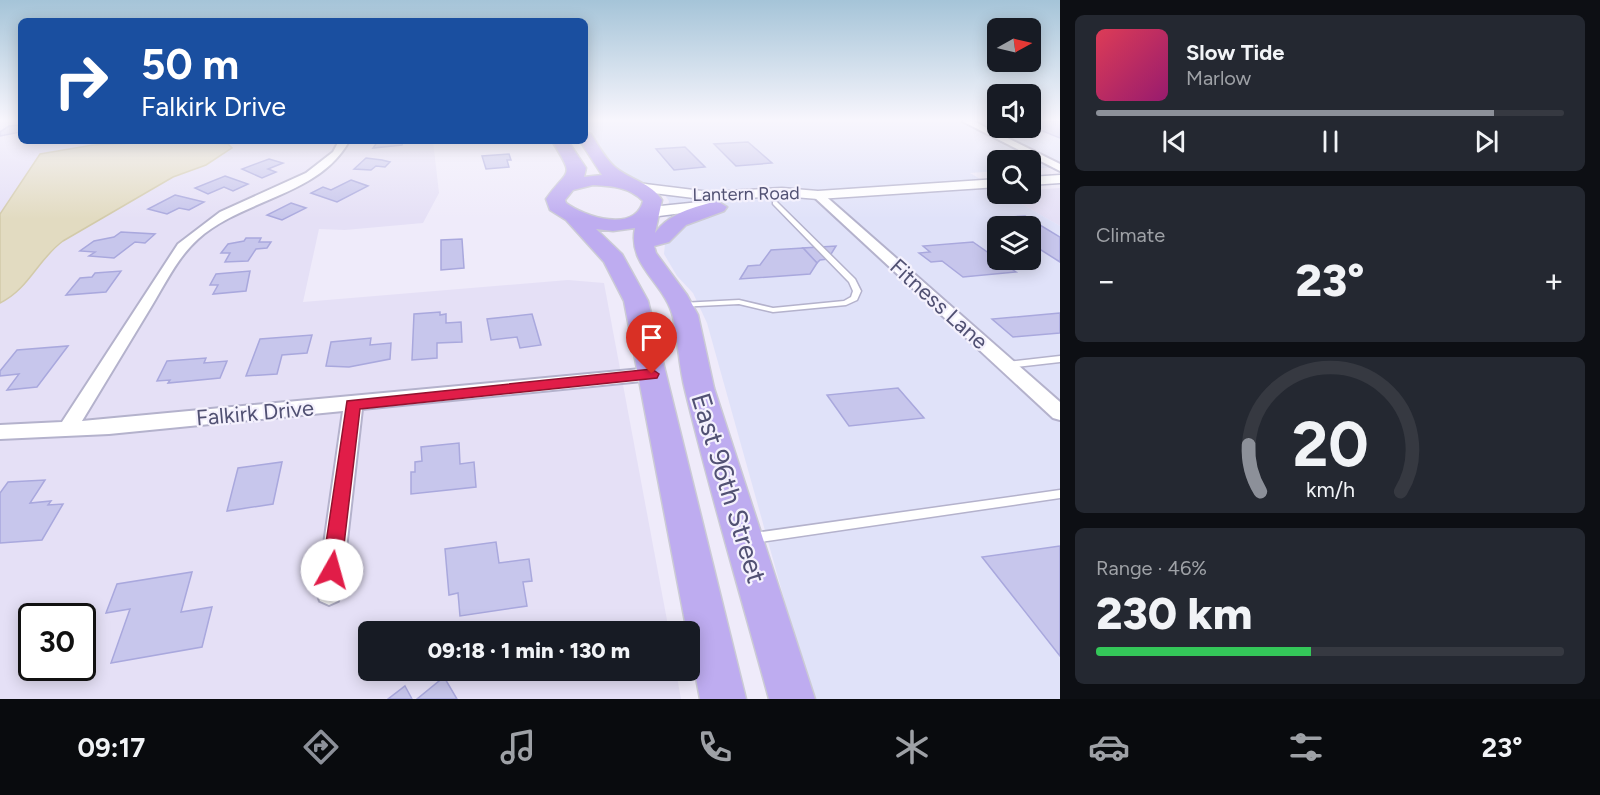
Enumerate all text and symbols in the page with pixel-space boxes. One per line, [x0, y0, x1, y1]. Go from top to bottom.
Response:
north arrow [987, 18, 1041, 72]
map controls [987, 18, 1041, 270]
text: 50 m [141, 39, 239, 90]
text: Slow Tide [1186, 39, 1285, 66]
icon: right [42, 42, 120, 120]
text: Marlow [1186, 66, 1251, 90]
button: sound [987, 84, 1041, 138]
text: Falkirk Drive [141, 90, 286, 123]
icon: previous [1158, 125, 1191, 158]
icon: pause [1314, 125, 1347, 158]
icon: next [1470, 125, 1503, 158]
button: search [987, 150, 1041, 204]
street label: Lantern Road [692, 182, 800, 206]
button: layers [987, 216, 1041, 270]
text: Climate [1096, 223, 1165, 247]
street label: Fitness Lane [884, 253, 994, 355]
text: 23° [1296, 253, 1364, 307]
text: − [1096, 261, 1117, 300]
text: + [1543, 261, 1564, 300]
pin [626, 312, 677, 374]
icon: arrive [635, 321, 668, 354]
street label: East 96th Street [684, 389, 774, 587]
street label: Falkirk Drive [195, 394, 315, 432]
text: 20 [1292, 407, 1368, 482]
text: km/h [1306, 477, 1354, 502]
position arrow [300, 538, 364, 602]
text: Range · 46% [1096, 556, 1207, 580]
text: 230 km [1096, 586, 1253, 640]
speed limit sign: 30 [18, 603, 96, 681]
text: 09:18 · 1 min · 130 m [428, 637, 630, 664]
icon: directions [300, 726, 342, 768]
icon: music [497, 726, 539, 768]
icon: phone [694, 726, 736, 768]
icon: climate [891, 726, 933, 768]
icon: car [1088, 726, 1130, 768]
icon: filters [1285, 726, 1327, 768]
text: 09:17 [77, 731, 145, 764]
text: 23° [1482, 731, 1522, 764]

